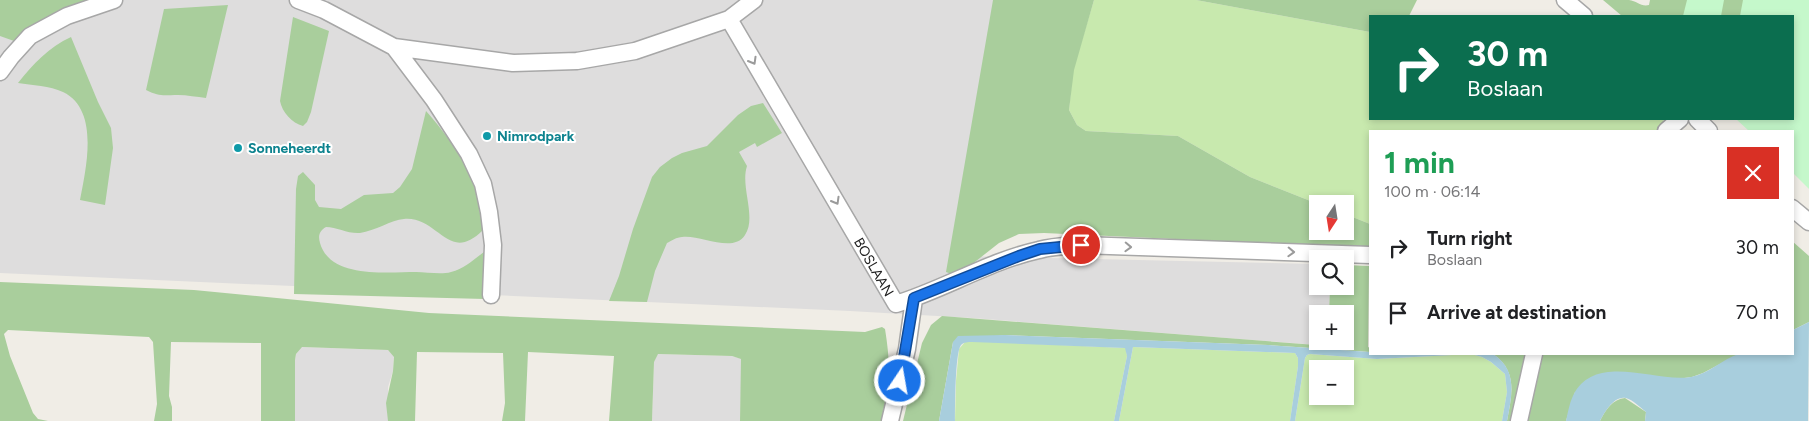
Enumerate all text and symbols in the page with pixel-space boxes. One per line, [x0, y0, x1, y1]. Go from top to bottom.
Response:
text: 30 m [1467, 33, 1548, 75]
icon: right [1384, 35, 1449, 100]
one-way arrow [747, 56, 757, 65]
text: Boslaan [1467, 75, 1543, 102]
place label: Nimrodpark [497, 128, 575, 145]
marker: Nimrodpark [481, 130, 493, 142]
place label: Sonneheerdt [248, 140, 331, 157]
marker: Sonneheerdt [232, 142, 244, 154]
text: 1 min [1384, 144, 1455, 181]
button: close [1727, 147, 1779, 199]
text: 100 m · 06:14 [1384, 182, 1481, 201]
north arrow [1309, 195, 1354, 240]
map controls [1309, 195, 1354, 405]
one-way arrow [829, 196, 839, 205]
pin [1060, 224, 1102, 266]
text: Turn right [1427, 227, 1513, 250]
icon: arrive [1067, 231, 1095, 259]
icon: right [1384, 234, 1412, 262]
street label: BOSLAAN [850, 235, 897, 300]
text: 30 m [1736, 236, 1779, 259]
one-way arrow [1125, 241, 1133, 252]
one-way arrow [1287, 247, 1295, 257]
button: search [1309, 250, 1354, 295]
text: Boslaan [1427, 250, 1482, 269]
icon: arrive [1384, 299, 1412, 327]
text: Arrive at destination [1427, 301, 1606, 324]
text: 70 m [1736, 301, 1779, 324]
button: + [1309, 305, 1354, 350]
position arrow [873, 354, 925, 406]
button: − [1309, 360, 1354, 405]

